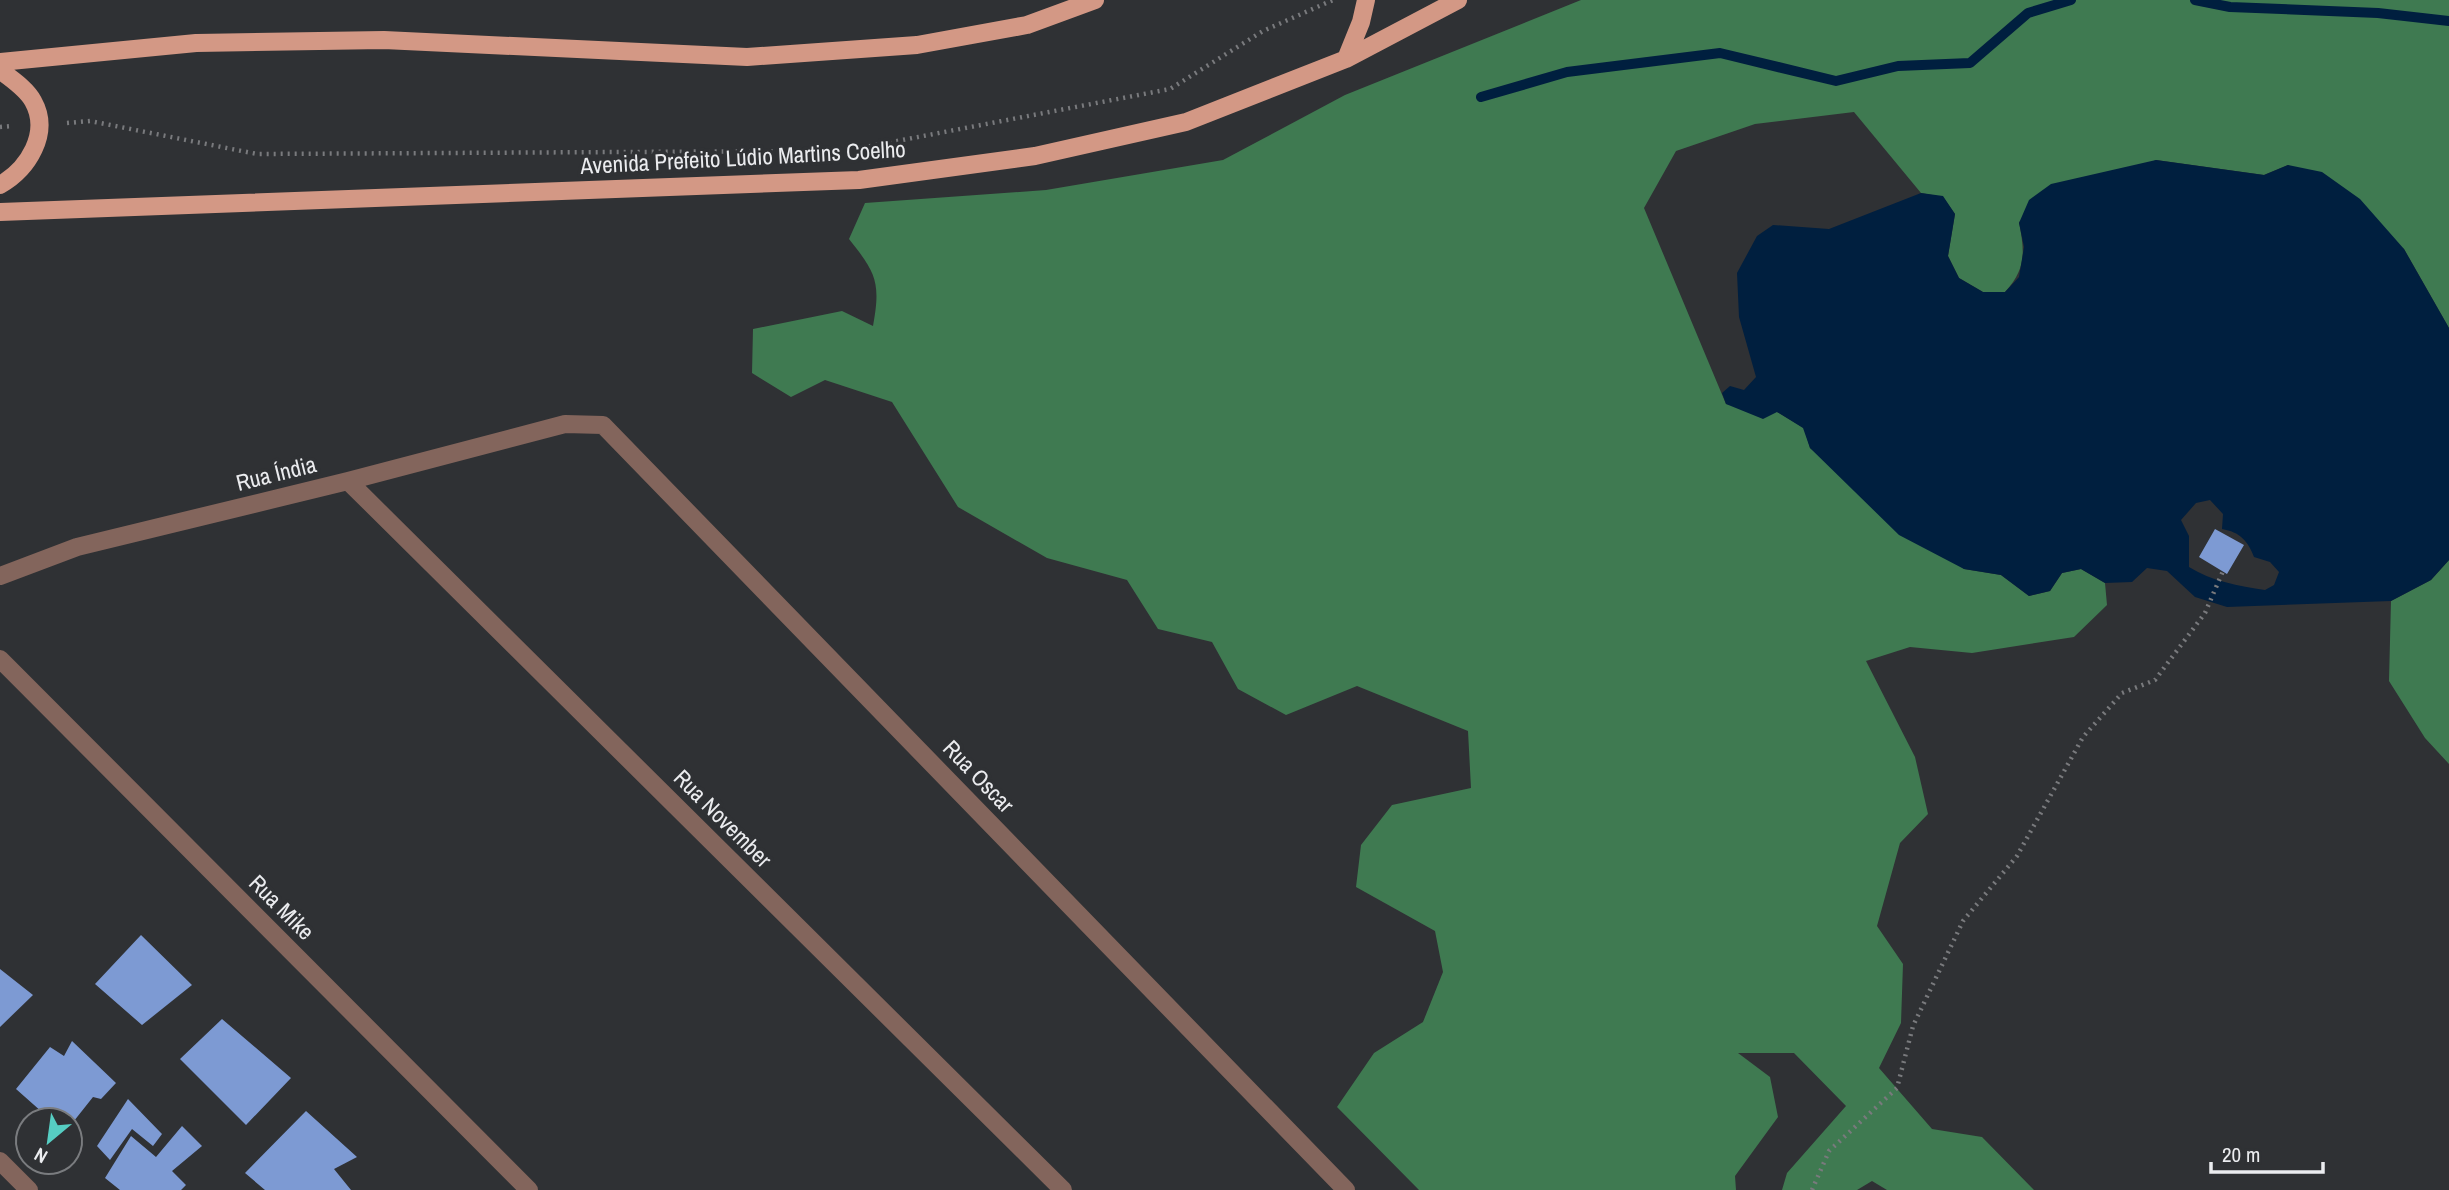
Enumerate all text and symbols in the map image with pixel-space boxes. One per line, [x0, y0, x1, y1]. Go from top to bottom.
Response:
street label: Avenida Prefeito Lúdio Martins Coelho [579, 133, 906, 181]
street label: Rua Índia [233, 448, 320, 498]
street label: Rua Oscar [937, 733, 1022, 820]
street label: Rua November [667, 762, 779, 874]
street label: Rua Mike [243, 868, 321, 946]
north arrow [14, 1106, 84, 1176]
scale bar [2211, 1130, 2323, 1174]
text: 20 m [2222, 1140, 2260, 1169]
text: N [30, 1142, 52, 1170]

